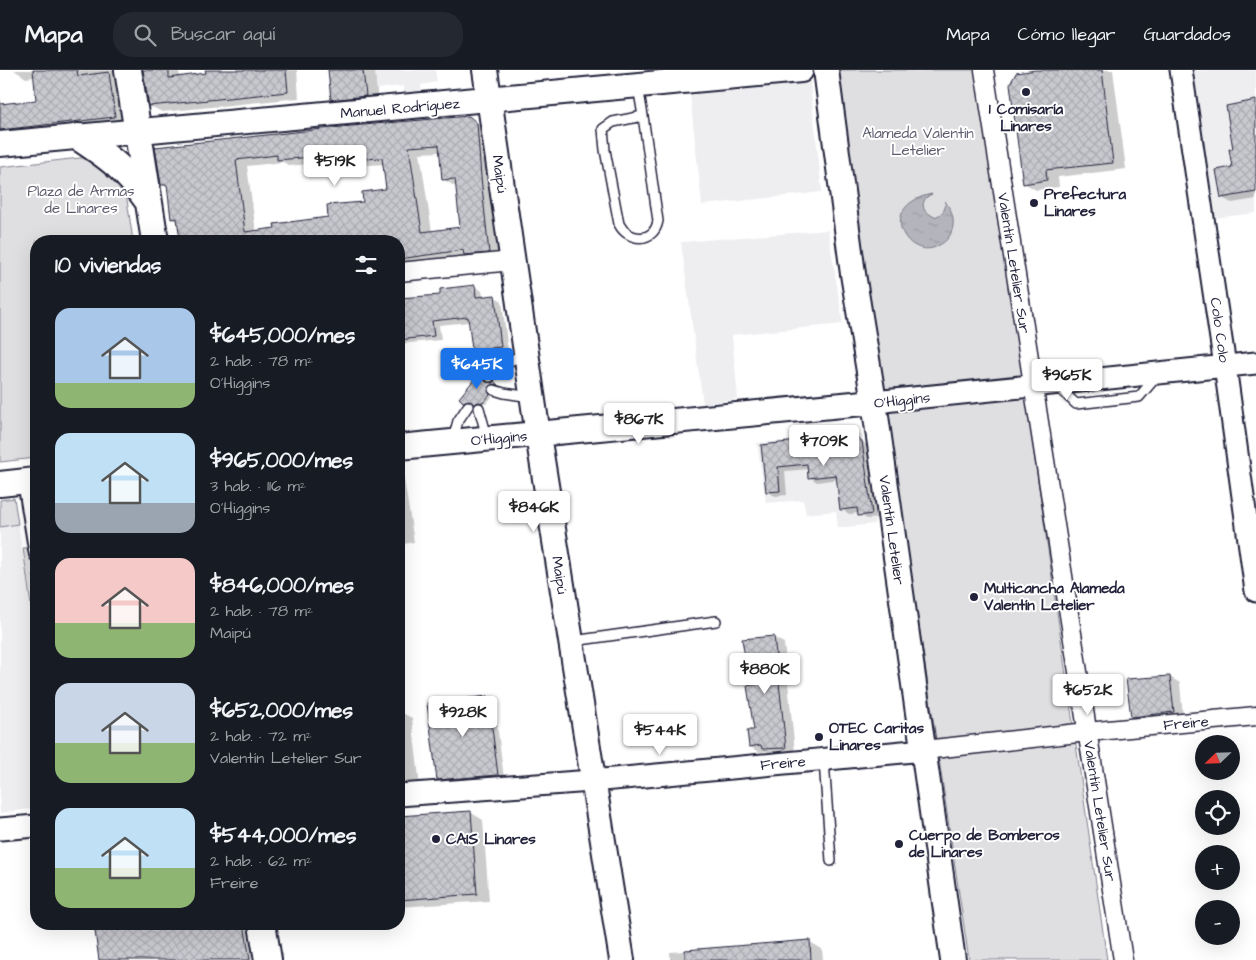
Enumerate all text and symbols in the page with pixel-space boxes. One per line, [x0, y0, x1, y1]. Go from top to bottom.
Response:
search box [113, 12, 463, 57]
text: Mapa [25, 18, 83, 52]
icon: search [131, 21, 159, 49]
text: Buscar aquí [171, 21, 275, 48]
text: Mapa [946, 22, 990, 47]
text: Cómo llegar [1018, 22, 1116, 47]
text: Guardados [1144, 22, 1231, 47]
marker: 1 Comisaría Linares [1020, 86, 1032, 98]
street label: Manuel Rodríguez [339, 93, 461, 125]
place label: 1 Comisaría Linares [989, 99, 1063, 137]
park label: Alameda Valentín Letelier [862, 123, 974, 161]
pin: $519K [300, 144, 370, 187]
text: $519K [314, 150, 356, 172]
street label: Maipú [486, 154, 513, 195]
park label: Plaza de Armas de Linares [27, 181, 135, 219]
place label: Prefectura Linares [1044, 184, 1126, 222]
street label: Valentín Letelier Sur [992, 191, 1035, 335]
marker: Prefectura Linares [1028, 197, 1040, 209]
text: 10 viviendas [55, 251, 161, 280]
icon: filters [352, 251, 380, 279]
street label: Colo Colo [1205, 296, 1235, 365]
text: $645,000/mes [210, 321, 355, 350]
icon: home [95, 328, 155, 388]
pin: $645K [442, 348, 512, 390]
text: 2 hab. · 78 m² [210, 350, 313, 372]
text: $645K [452, 353, 502, 375]
pin: $965K [1032, 358, 1102, 401]
text: $965K [1042, 364, 1092, 386]
text: O'Higgins [210, 372, 270, 394]
street label: O'Higgins [873, 387, 932, 415]
pin: $867K [604, 402, 674, 445]
text: $867K [615, 408, 663, 430]
pin: $709K [789, 424, 859, 467]
street label: O'Higgins [470, 426, 529, 452]
text: $709K [800, 430, 848, 452]
text: $965,000/mes [210, 446, 353, 475]
icon: home [95, 453, 155, 513]
street label: Valentín Letelier [873, 474, 910, 586]
text: 3 hab. · 116 m² [210, 475, 306, 497]
pin: $846K [499, 490, 569, 533]
text: $846K [509, 496, 559, 518]
text: O'Higgins [210, 497, 270, 519]
street label: Maipú [546, 555, 573, 596]
text: $846,000/mes [210, 571, 354, 600]
icon: home [95, 578, 155, 638]
place label: Multicancha Alameda Valentín Letelier [983, 578, 1125, 616]
marker: Multicancha Alameda Valentín Letelier [968, 591, 980, 603]
text: 2 hab. · 78 m² [210, 600, 313, 622]
text: Maipú [210, 622, 251, 644]
pin: $880K [730, 652, 800, 695]
text: $880K [740, 658, 790, 680]
pin: $652K [1053, 674, 1123, 716]
text: $652K [1063, 679, 1113, 701]
text: $652,000/mes [210, 696, 353, 725]
pin: $928K [428, 696, 498, 738]
text: $928K [439, 701, 487, 723]
icon: home [95, 703, 155, 763]
street label: Freire [1162, 711, 1210, 736]
pin: $544K [625, 714, 695, 756]
place label: OTEC Caritas Linares [829, 718, 924, 756]
text: $544K [634, 719, 686, 741]
text: 2 hab. · 72 m² [210, 725, 312, 747]
marker: OTEC Caritas Linares [813, 731, 825, 743]
north arrow [1195, 735, 1240, 780]
map controls [1195, 735, 1240, 945]
street label: Valentín Letelier Sur [1078, 739, 1121, 883]
text: Valentín Letelier Sur [210, 747, 362, 769]
street label: Freire [759, 751, 807, 776]
button: locate [1195, 790, 1240, 835]
text: $544,000/mes [210, 821, 356, 850]
place label: Cuerpo de Bomberos de Linares [908, 825, 1060, 863]
icon: home [95, 828, 155, 888]
place label: CAIS Linares [446, 829, 536, 850]
marker: CAIS Linares [430, 833, 442, 845]
marker: Cuerpo de Bomberos de Linares [893, 838, 905, 850]
button: + [1195, 845, 1240, 890]
text: 2 hab. · 62 m² [210, 850, 312, 872]
text: Freire [210, 872, 258, 894]
button: − [1195, 900, 1240, 945]

